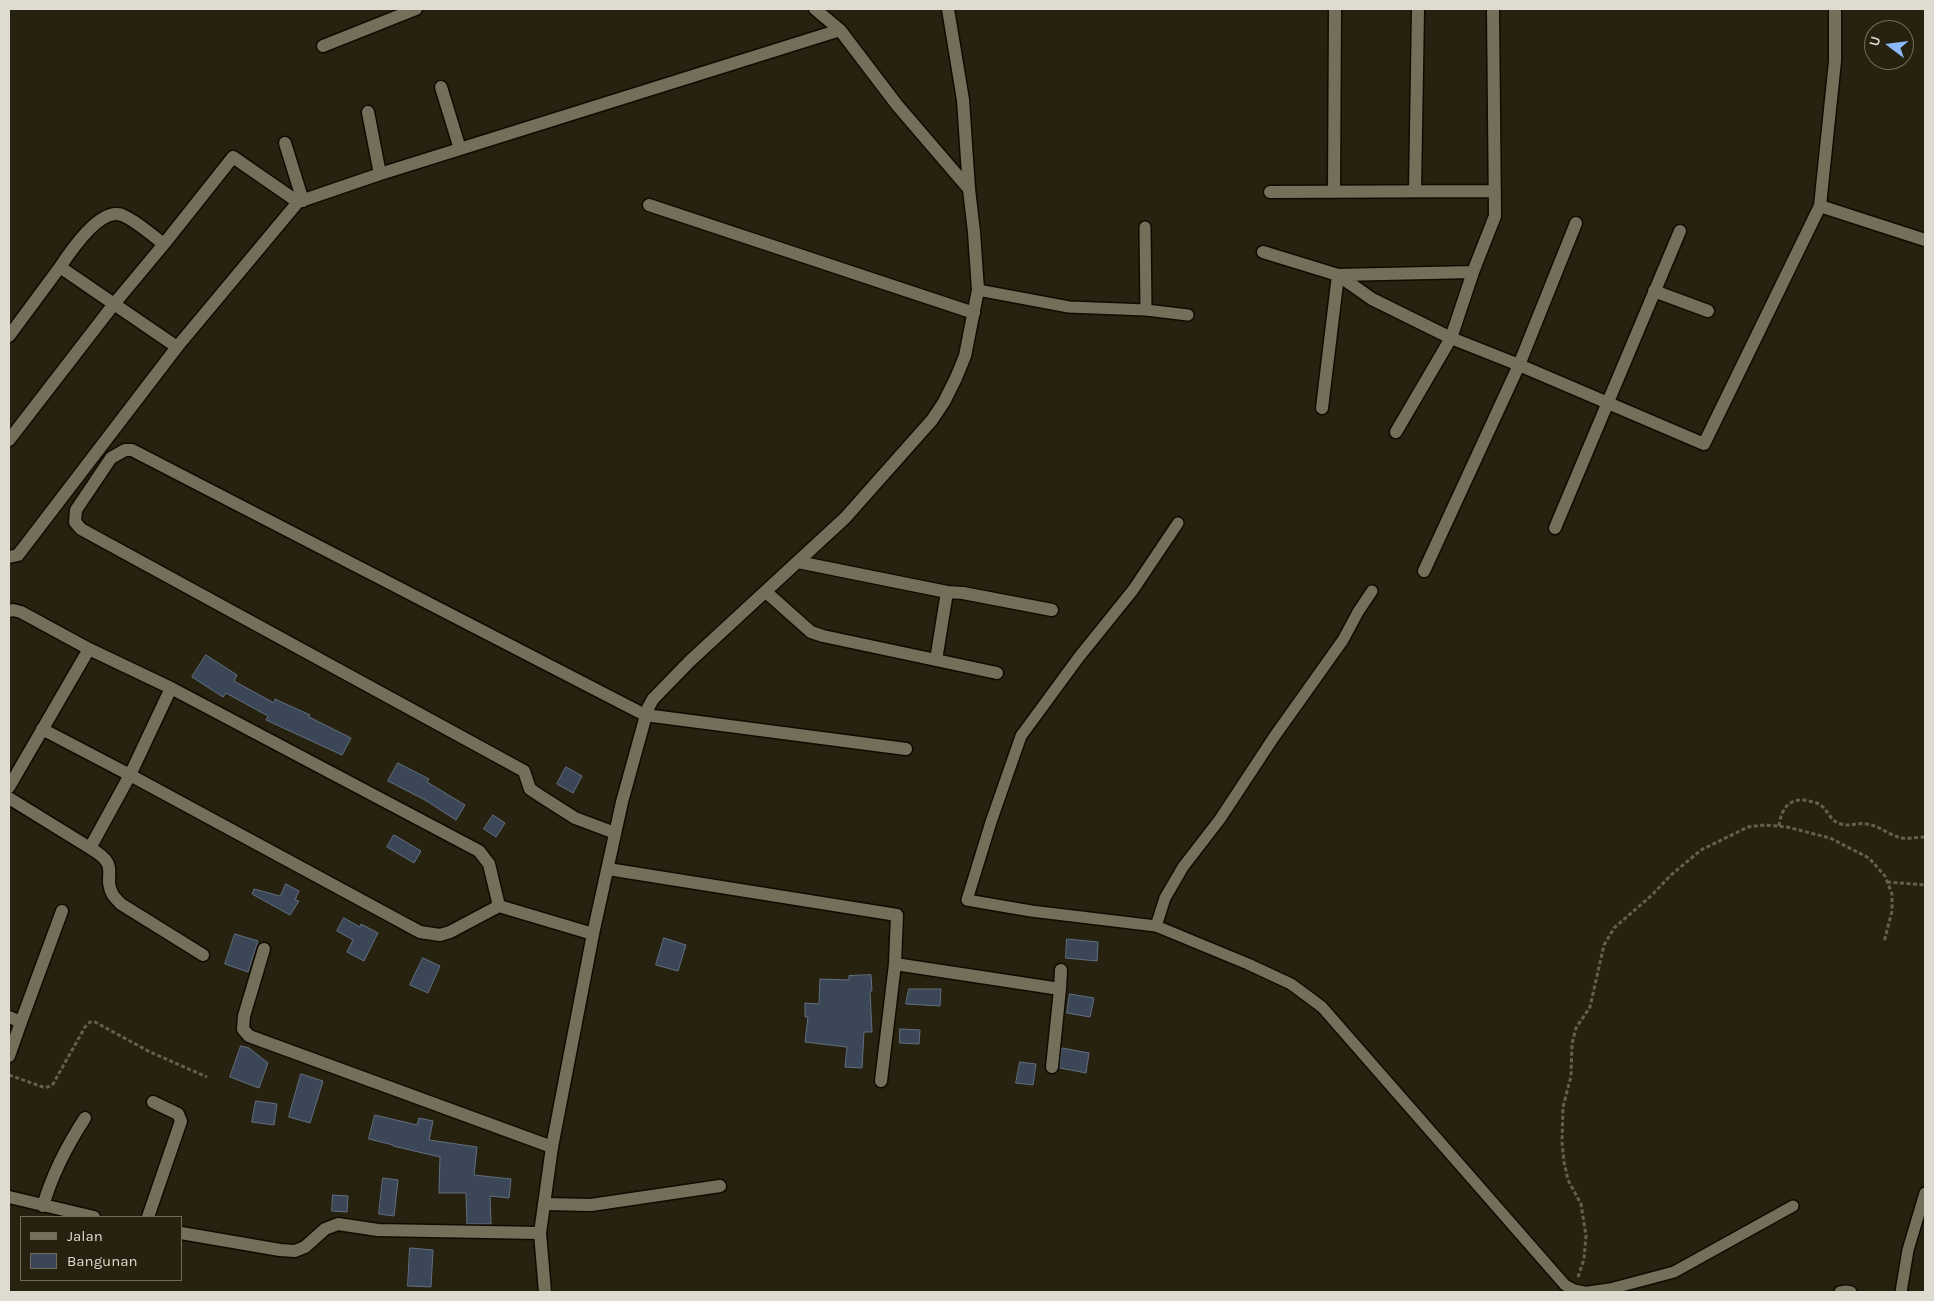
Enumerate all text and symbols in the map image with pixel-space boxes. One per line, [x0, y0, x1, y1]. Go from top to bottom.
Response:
north arrow [1864, 20, 1914, 70]
text: U [1866, 34, 1884, 48]
legend [20, 1216, 182, 1281]
text: Jalan [67, 1227, 103, 1245]
text: Bangunan [67, 1252, 138, 1270]

